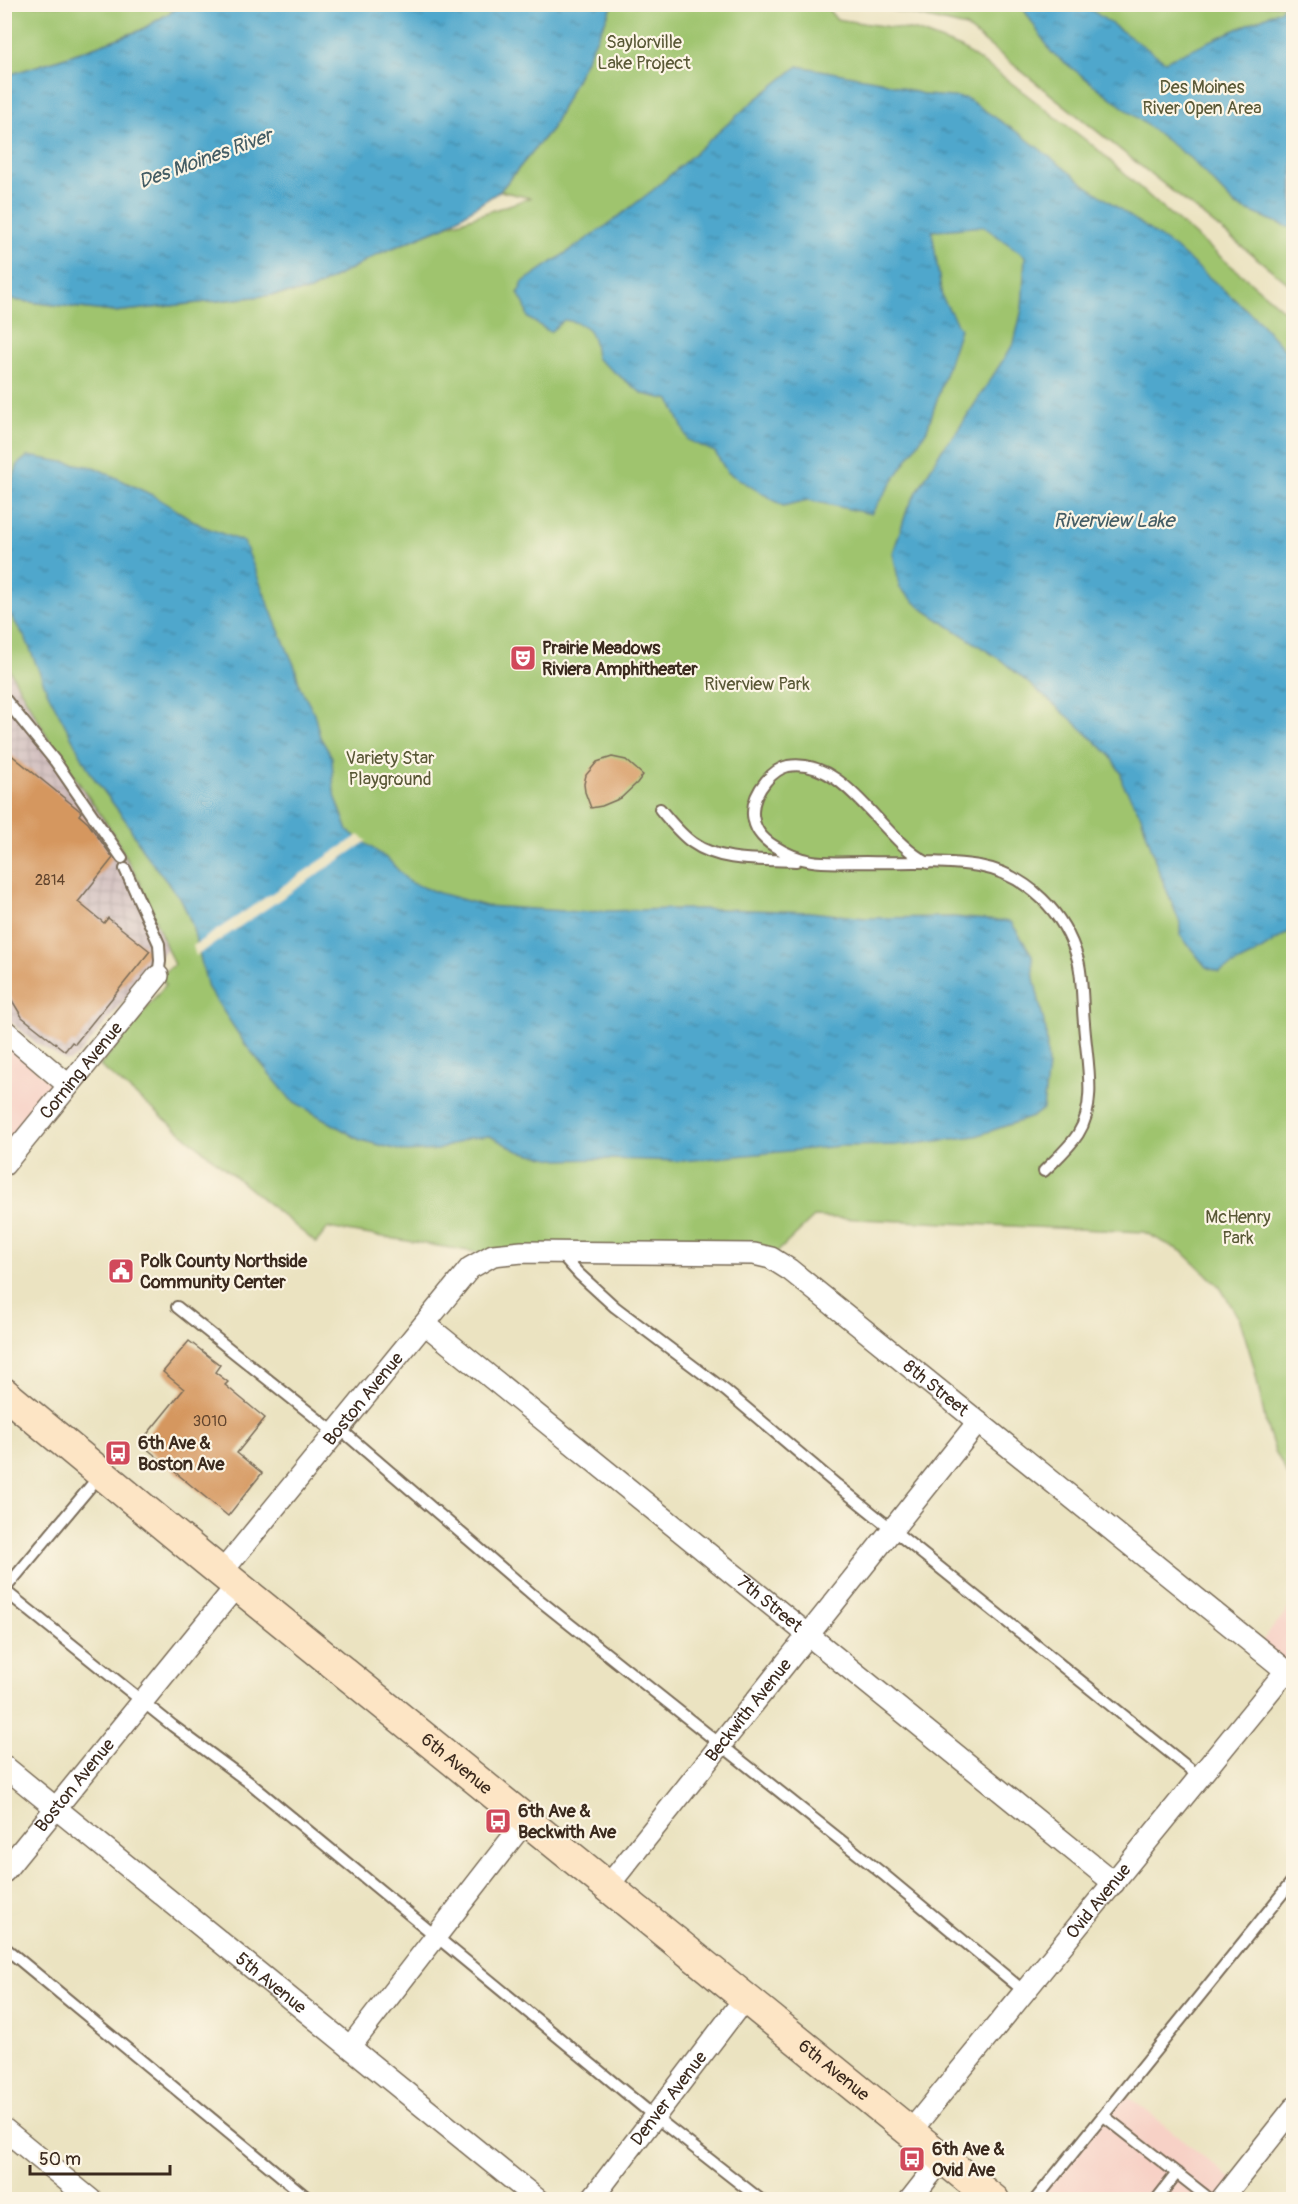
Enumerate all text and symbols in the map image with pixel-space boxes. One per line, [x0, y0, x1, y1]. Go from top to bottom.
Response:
park label: Saylorville Lake Project [597, 31, 692, 75]
park label: Des Moines River Open Area [1143, 76, 1262, 120]
water label: Des Moines River [135, 122, 278, 194]
water label: Riverview Lake [1054, 508, 1177, 533]
place label: Prairie Meadows Riviera Amphitheater [542, 637, 698, 681]
theatre icon: Prairie Meadows Riviera Amphitheater [508, 643, 538, 673]
park label: Riverview Park [704, 673, 810, 696]
park label: Variety Star Playground [345, 747, 435, 791]
house number: 2814 [35, 871, 66, 890]
street label: Corning Avenue [35, 1017, 128, 1124]
park label: McHenry Park [1205, 1206, 1271, 1250]
place label: Polk County Northside Community Center [140, 1250, 308, 1294]
public building icon: Polk County Northside Community Center [106, 1256, 136, 1286]
street label: Boston Avenue [319, 1347, 409, 1451]
street label: 8th Street [898, 1355, 974, 1422]
house number: 3010 [193, 1412, 227, 1431]
place label: 6th Ave & Boston Ave [138, 1432, 225, 1476]
bus stop icon: 6th Ave & Boston Ave [103, 1438, 133, 1468]
street label: 7th Street [732, 1571, 808, 1638]
street label: Beckwith Avenue [700, 1654, 797, 1767]
street label: 6th Avenue [416, 1728, 497, 1800]
street label: Boston Avenue [30, 1734, 120, 1837]
place label: 6th Ave & Beckwith Ave [518, 1800, 617, 1844]
bus stop icon: 6th Ave & Beckwith Ave [483, 1806, 513, 1836]
street label: Ovid Avenue [1061, 1859, 1136, 1944]
street label: 5th Avenue [230, 1948, 311, 2019]
street label: 6th Avenue [793, 2035, 874, 2106]
street label: Denver Avenue [626, 2047, 712, 2150]
scale bar [30, 2138, 170, 2176]
place label: 6th Ave & Ovid Ave [932, 2138, 1005, 2182]
bus stop icon: 6th Ave & Ovid Ave [897, 2144, 927, 2174]
text: 50 m [39, 2148, 81, 2171]

